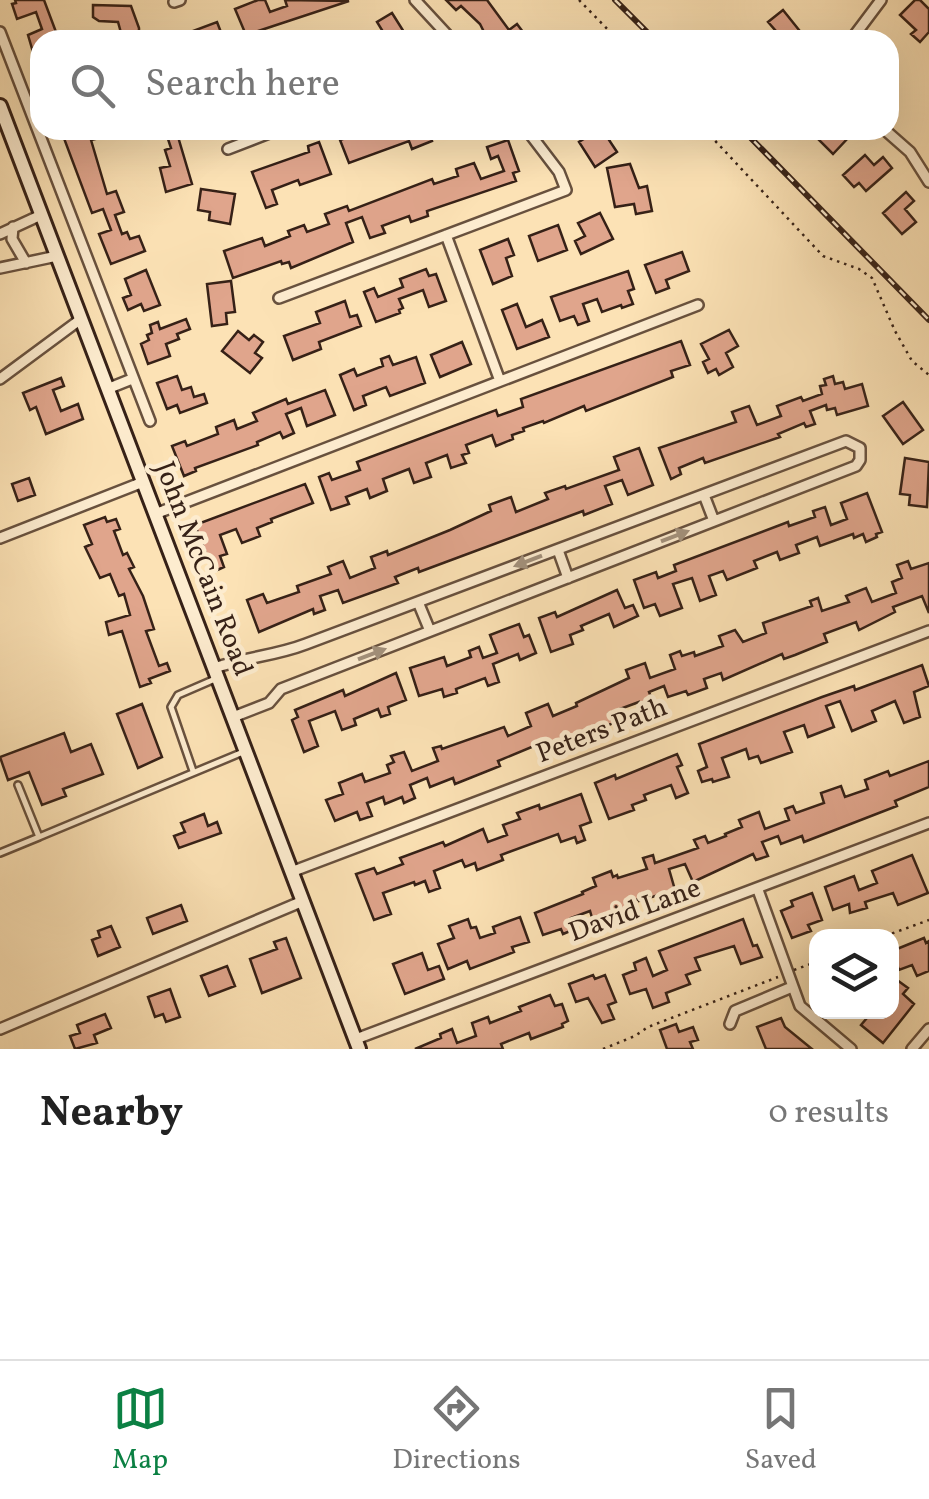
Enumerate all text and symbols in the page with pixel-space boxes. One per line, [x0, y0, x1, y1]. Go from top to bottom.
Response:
search box [30, 30, 899, 140]
icon: search [65, 58, 120, 113]
text: Search here [145, 59, 340, 112]
street label: John McCain Road [144, 456, 262, 682]
one-way arrow [661, 528, 691, 544]
one-way arrow [512, 554, 542, 569]
one-way arrow [357, 645, 387, 661]
street label: Peters Path [531, 688, 673, 774]
street label: David Lane [564, 869, 706, 953]
map controls [809, 929, 899, 1019]
button: layers [809, 929, 899, 1019]
text: Nearby [40, 1085, 183, 1144]
text: 0 results [769, 1092, 889, 1136]
tab: Map [112, 1381, 168, 1480]
tab: Directions [392, 1381, 521, 1480]
tab: Saved [745, 1381, 817, 1480]

